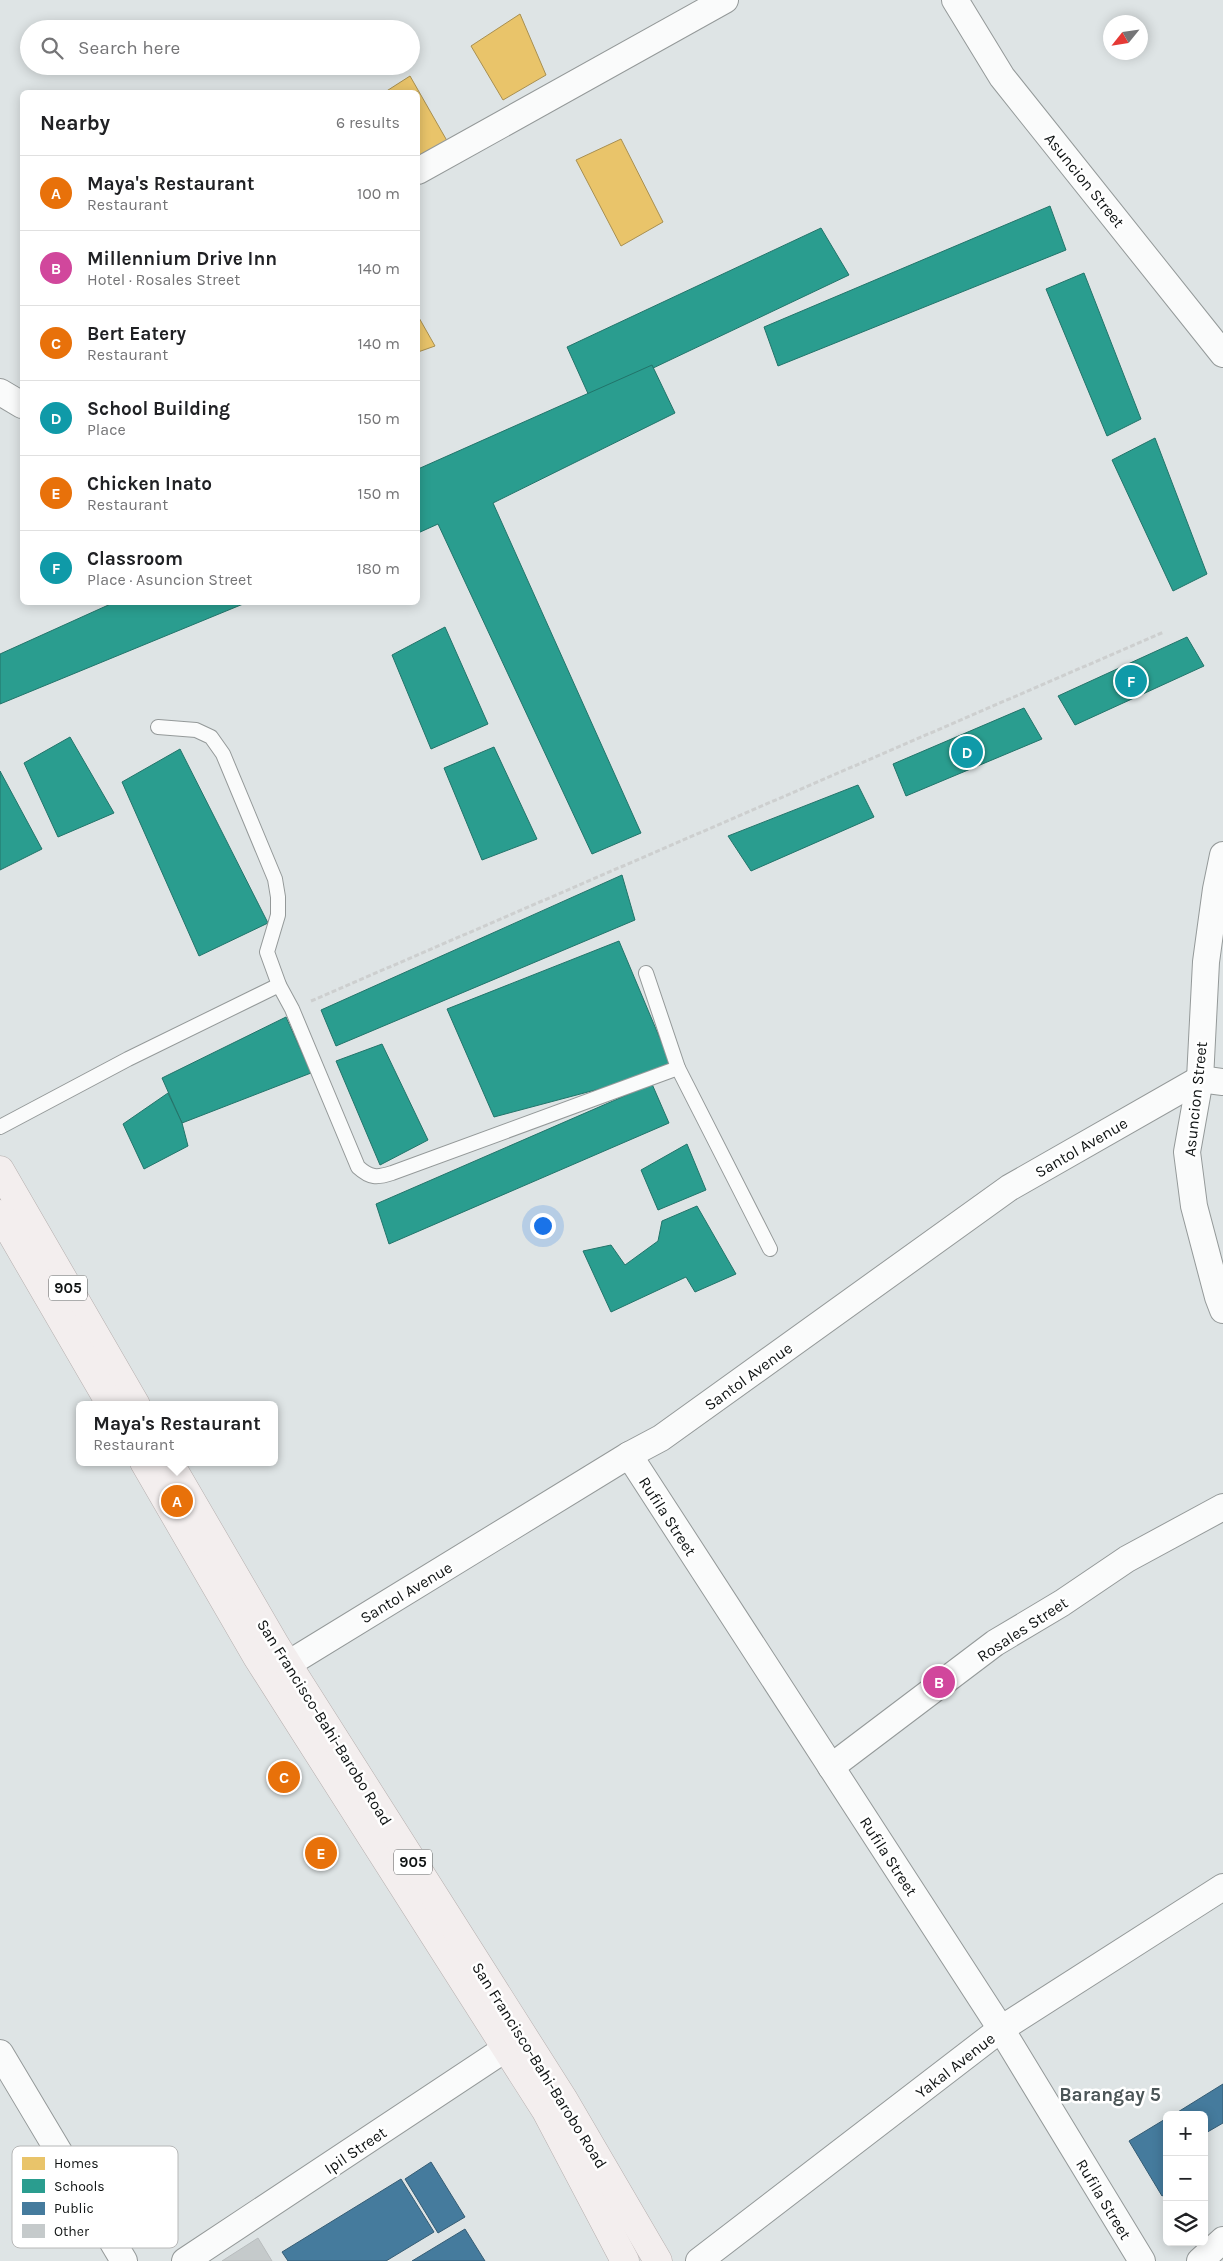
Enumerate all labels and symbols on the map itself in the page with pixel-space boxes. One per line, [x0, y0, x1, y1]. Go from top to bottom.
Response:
north arrow [1103, 15, 1148, 60]
street label: Asuncion Street [1041, 129, 1129, 231]
pin: F [1115, 662, 1147, 700]
pin: D [951, 733, 983, 771]
street label: Asuncion Street [1180, 1040, 1211, 1158]
street label: Santol Avenue [1032, 1113, 1131, 1182]
your location [530, 1213, 556, 1239]
road number: 905 [49, 1276, 87, 1300]
street label: Santol Avenue [701, 1338, 796, 1415]
street label: Rufila Street [635, 1473, 700, 1560]
pin: A [161, 1482, 193, 1520]
street label: Santol Avenue [357, 1558, 456, 1627]
street label: Rosales Street [973, 1593, 1071, 1666]
street label: San Francisco-Bahi-Barobo Road [253, 1616, 396, 1829]
pin: B [923, 1663, 955, 1701]
pin: C [268, 1758, 300, 1796]
street label: Rufila Street [856, 1813, 921, 1900]
pin: E [305, 1834, 337, 1872]
road number: 905 [394, 1850, 432, 1874]
street label: San Francisco-Bahi-Barobo Road [468, 1959, 611, 2172]
street label: Yakal Avenue [912, 2029, 999, 2102]
district label: Barangay 5 [1059, 2084, 1161, 2106]
street label: Ipil Street [321, 2123, 390, 2178]
legend [12, 2146, 178, 2248]
text: Homes [54, 2155, 99, 2172]
street label: Rufila Street [1072, 2155, 1135, 2243]
text: Schools [54, 2178, 105, 2195]
text: Public [54, 2200, 94, 2217]
text: Other [54, 2223, 90, 2240]

